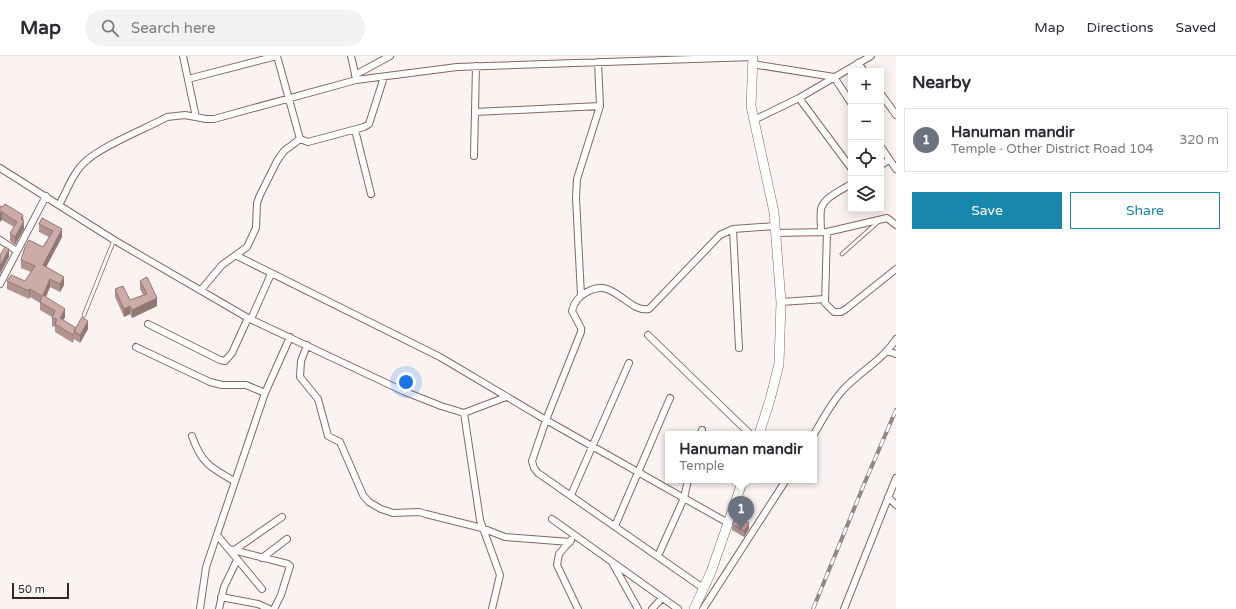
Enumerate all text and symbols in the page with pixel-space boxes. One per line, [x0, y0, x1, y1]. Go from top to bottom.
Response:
search box [85, 10, 365, 46]
text: Map [20, 17, 61, 39]
icon: search [99, 17, 121, 39]
text: Search here [131, 19, 215, 37]
text: Map [1034, 19, 1065, 36]
text: Directions [1087, 19, 1154, 36]
text: Saved [1176, 19, 1216, 36]
map controls [848, 68, 884, 212]
button: + [848, 68, 884, 104]
text: Nearby [912, 72, 971, 93]
button: − [848, 104, 884, 140]
text: Hanuman mandir [951, 123, 1074, 141]
text: 1 [922, 132, 930, 148]
text: 320 m [1179, 132, 1219, 148]
button: locate [848, 140, 884, 176]
text: Temple · Other District Road 104 [951, 141, 1154, 157]
button: layers [848, 176, 884, 212]
button: Save [912, 192, 1062, 229]
button: Share [1070, 192, 1220, 229]
your location [396, 372, 416, 392]
popup [665, 431, 817, 483]
text: Hanuman mandir [679, 440, 803, 458]
text: Temple [679, 458, 724, 474]
pin: 1 [728, 496, 754, 529]
scale bar [12, 581, 69, 600]
text: 50 m [18, 583, 45, 596]

